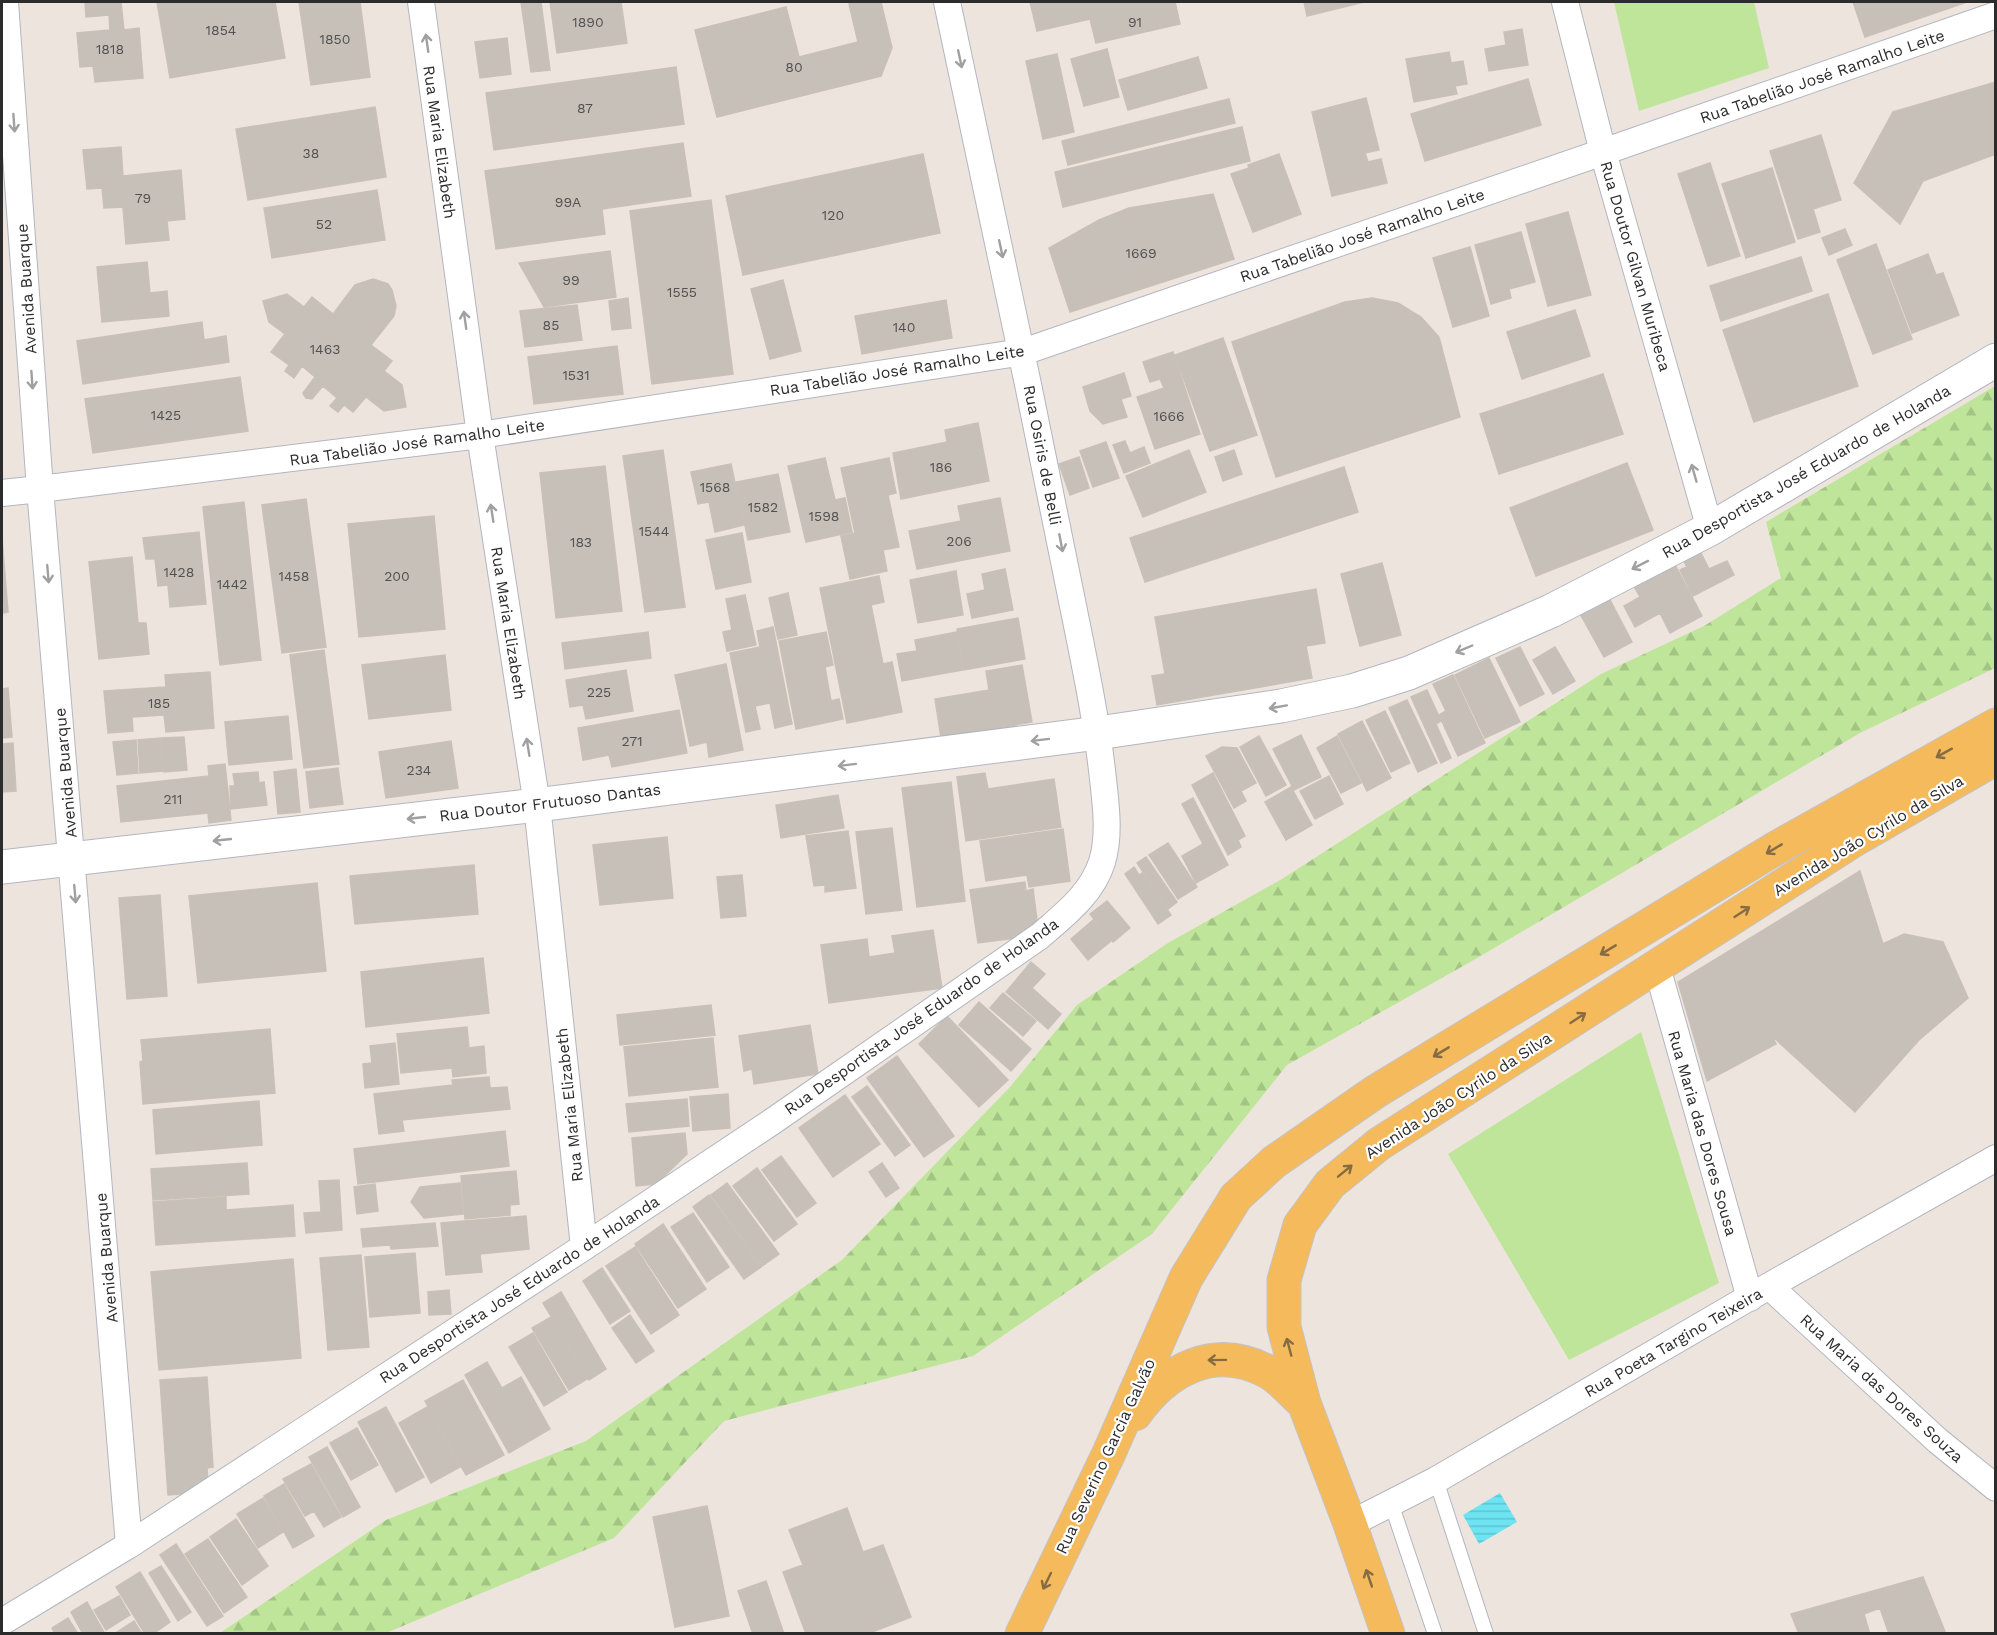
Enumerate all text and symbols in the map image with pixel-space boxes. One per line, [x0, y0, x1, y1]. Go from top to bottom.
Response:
house number: 1890 [572, 14, 604, 30]
house number: 91 [1128, 14, 1142, 30]
house number: 1854 [206, 22, 236, 38]
street label: Rua Tabelião José Ramalho Leite [1697, 26, 1947, 127]
house number: 1850 [320, 31, 350, 47]
one-way arrow [421, 34, 432, 54]
house number: 1818 [96, 41, 124, 57]
one-way arrow [954, 49, 966, 68]
house number: 80 [785, 59, 803, 75]
street label: Rua Maria Elizabeth [419, 64, 460, 220]
house number: 87 [577, 100, 593, 116]
one-way arrow [9, 112, 20, 132]
house number: 38 [303, 145, 319, 161]
street label: Rua Doutor Gilvan Muribeca [1596, 159, 1675, 373]
street label: Rua Tabelião José Ramalho Leite [1237, 185, 1487, 286]
house number: 79 [135, 190, 151, 206]
house number: 99A [555, 194, 581, 210]
house number: 120 [822, 207, 844, 223]
house number: 52 [316, 216, 332, 232]
street label: Avenida Buarque [12, 223, 41, 355]
one-way arrow [995, 240, 1007, 259]
house number: 1669 [1125, 245, 1157, 261]
house number: 99 [562, 272, 580, 288]
house number: 1555 [667, 284, 697, 300]
one-way arrow [459, 310, 470, 330]
house number: 85 [543, 317, 559, 333]
house number: 140 [893, 319, 915, 335]
house number: 1463 [310, 341, 340, 357]
street label: Rua Tabelião José Ramalho Leite [768, 341, 1026, 400]
house number: 1531 [562, 367, 590, 383]
one-way arrow [27, 370, 38, 389]
street label: Rua Desportista José Eduardo de Holanda [1659, 381, 1954, 562]
street label: Rua Osiris de Belli [1020, 383, 1065, 527]
house number: 1425 [151, 407, 181, 423]
house number: 1666 [1154, 408, 1185, 424]
street label: Rua Tabelião José Ramalho Leite [288, 415, 546, 470]
house number: 186 [930, 459, 952, 475]
one-way arrow [1688, 464, 1700, 483]
house number: 1568 [700, 479, 730, 495]
house number: 1582 [748, 499, 778, 515]
one-way arrow [487, 503, 498, 523]
house number: 1598 [809, 508, 839, 524]
house number: 1544 [639, 523, 669, 539]
house number: 206 [946, 533, 972, 549]
one-way arrow [1056, 533, 1067, 553]
house number: 183 [570, 534, 592, 550]
street label: Rua Maria Elizabeth [487, 545, 530, 701]
one-way arrow [1631, 560, 1649, 572]
one-way arrow [42, 564, 53, 584]
house number: 1428 [164, 564, 194, 580]
house number: 1458 [279, 568, 309, 584]
house number: 200 [384, 568, 410, 584]
house number: 1442 [217, 576, 247, 592]
one-way arrow [1455, 644, 1473, 655]
house number: 225 [587, 684, 611, 700]
house number: 185 [148, 695, 170, 711]
one-way arrow [1269, 701, 1288, 712]
street label: Avenida Buarque [50, 707, 81, 839]
house number: 271 [621, 733, 643, 749]
one-way arrow [1031, 735, 1051, 746]
one-way arrow [522, 738, 533, 757]
one-way arrow [1936, 747, 1953, 759]
one-way arrow [837, 760, 857, 771]
house number: 234 [407, 762, 431, 778]
street label: Avenida João Cyrilo da Silva [1770, 771, 1967, 900]
street label: Rua Doutor Frutuoso Dantas [438, 779, 662, 826]
house number: 211 [163, 791, 183, 807]
one-way arrow [407, 813, 426, 824]
one-way arrow [213, 835, 233, 846]
one-way arrow [1766, 843, 1783, 855]
one-way arrow [70, 884, 81, 904]
one-way arrow [1733, 906, 1749, 918]
street label: Rua Desportista José Eduardo de Holanda [781, 914, 1062, 1119]
one-way arrow [1600, 945, 1617, 957]
one-way arrow [1569, 1011, 1586, 1024]
street label: Rua Maria Elizabeth [552, 1027, 587, 1183]
street label: Avenida João Cyrilo da Silva [1361, 1028, 1555, 1163]
street label: Rua Maria das Dores Sousa [1664, 1028, 1741, 1238]
one-way arrow [1433, 1046, 1450, 1058]
one-way arrow [1337, 1165, 1353, 1178]
street label: Avenida Buarque [91, 1192, 122, 1324]
street label: Rua Desportista José Eduardo de Holanda [376, 1192, 663, 1387]
street label: Rua Poeta Targino Teixeira [1581, 1284, 1766, 1401]
street label: Rua Maria das Dores Souza [1796, 1310, 1967, 1467]
one-way arrow [1282, 1338, 1294, 1357]
one-way arrow [1207, 1354, 1227, 1366]
street label: Rua Severino Garcia Galvão [1052, 1356, 1159, 1557]
one-way arrow [1362, 1569, 1373, 1588]
one-way arrow [1040, 1572, 1052, 1590]

